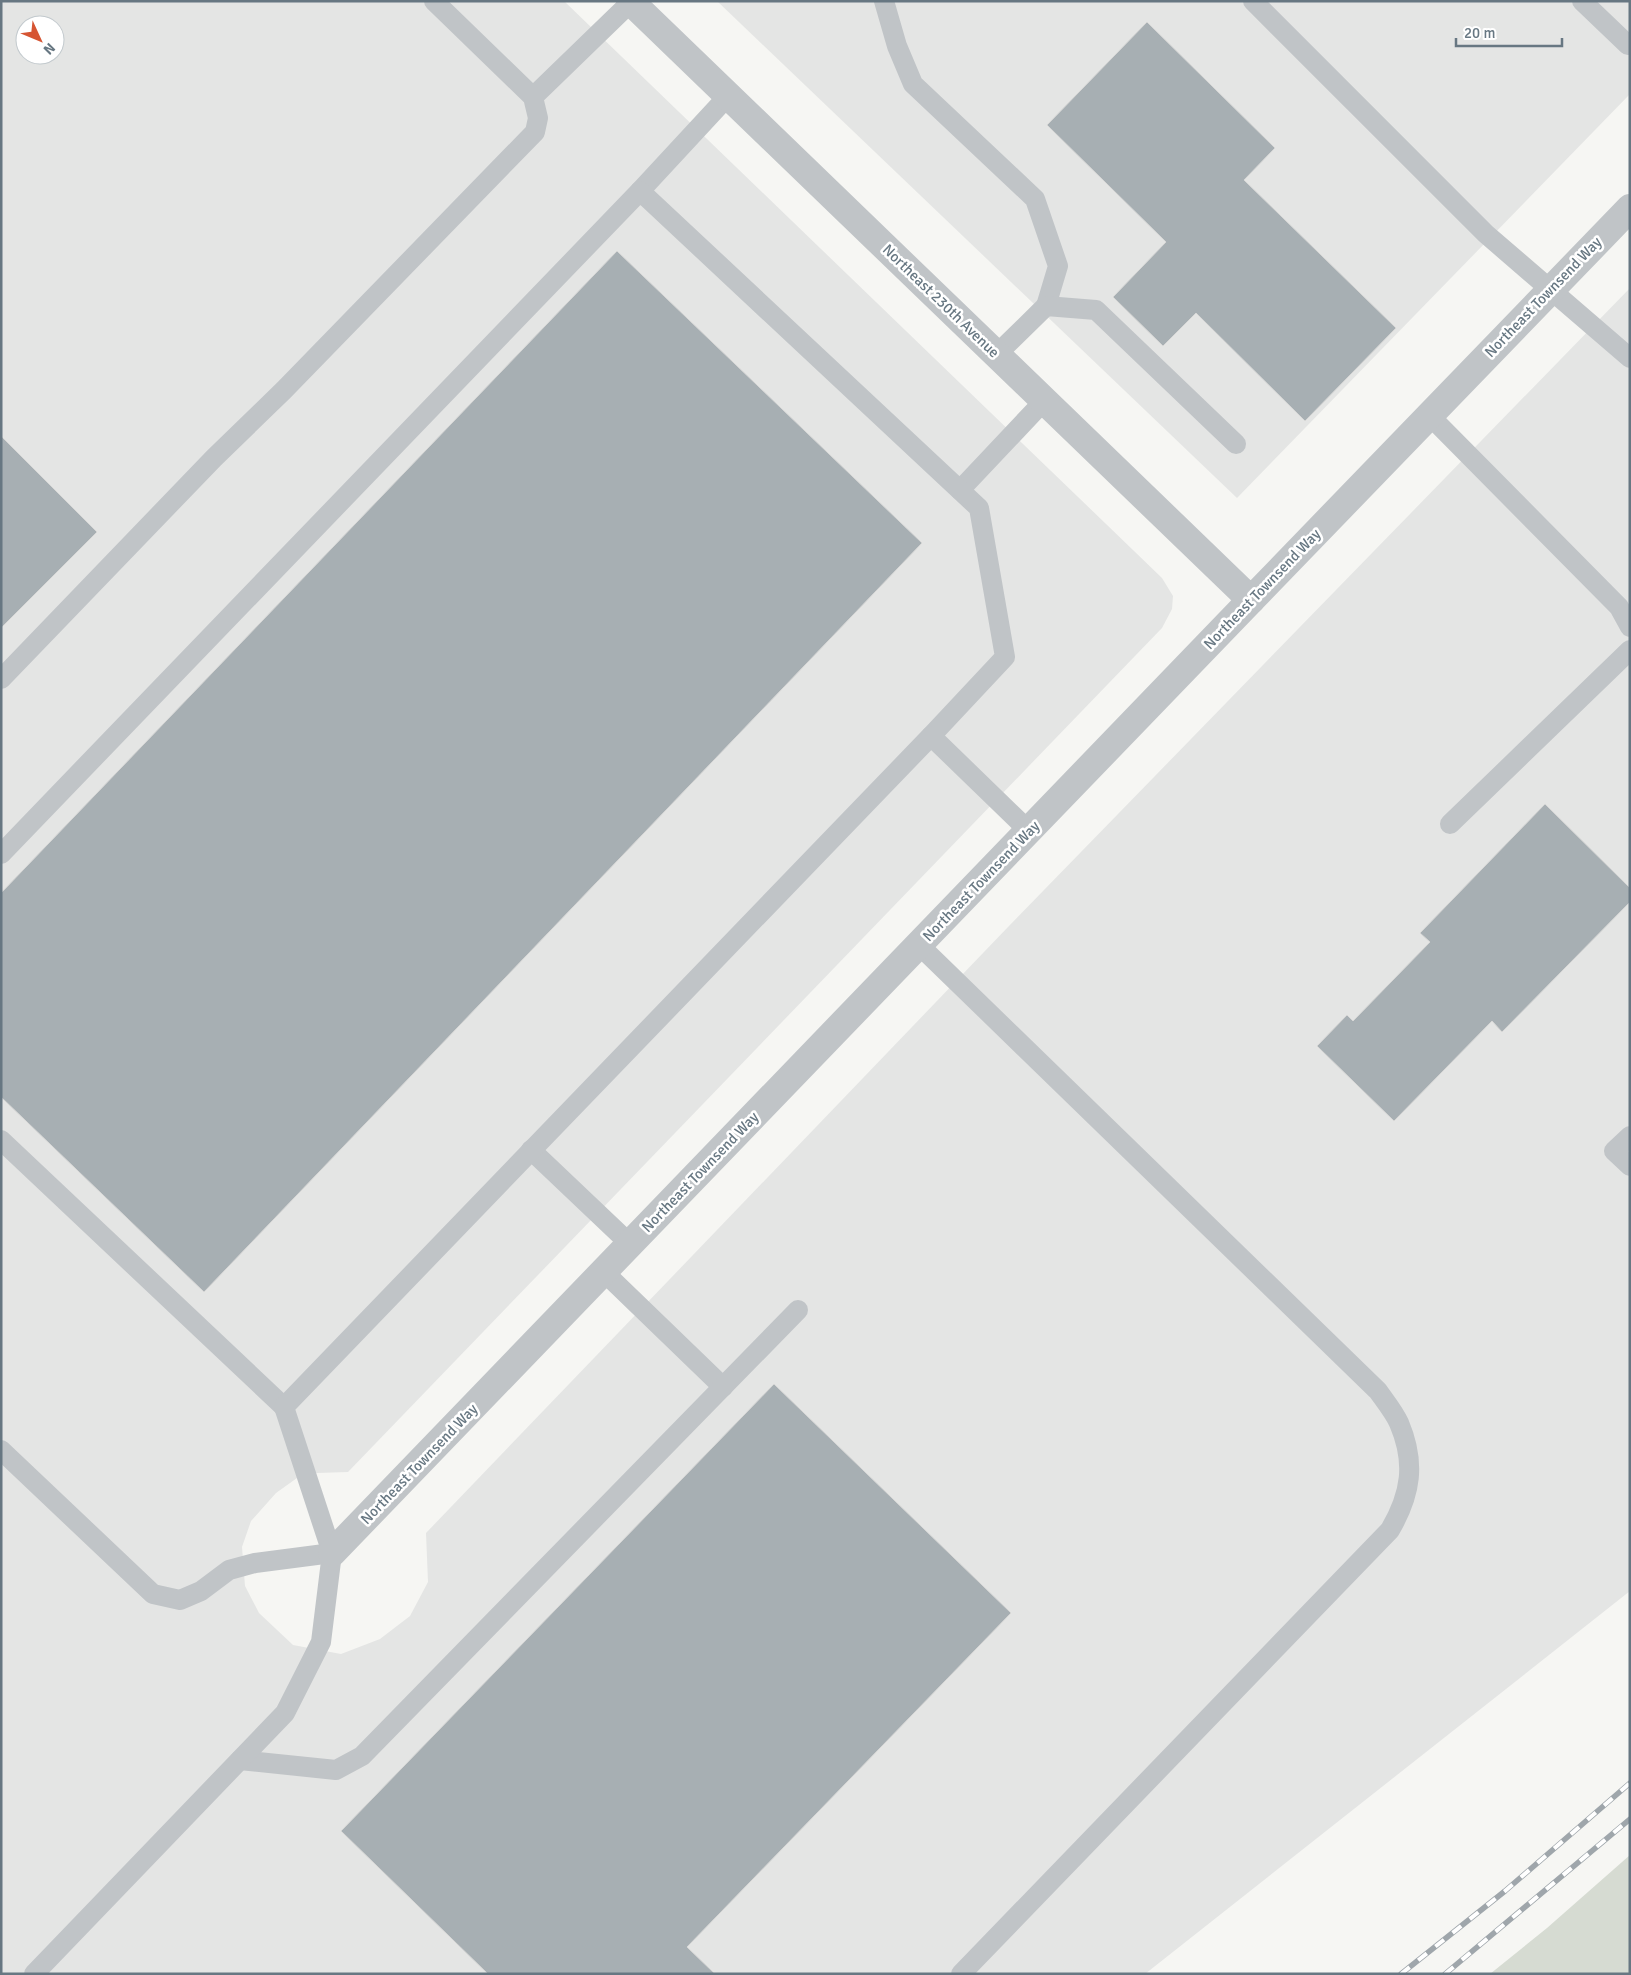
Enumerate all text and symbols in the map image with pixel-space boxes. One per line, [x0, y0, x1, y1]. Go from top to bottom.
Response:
north arrow [15, 15, 65, 65]
scale bar [1456, 15, 1562, 47]
text: 20 m [1464, 24, 1495, 42]
text: N [39, 39, 58, 58]
street label: Northeast Townsend Way [1481, 233, 1605, 361]
street label: Northeast 230th Avenue [879, 241, 1003, 361]
street label: Northeast Townsend Way [1200, 525, 1324, 653]
street label: Northeast Townsend Way [919, 817, 1043, 945]
street label: Northeast Townsend Way [638, 1108, 762, 1236]
street label: Northeast Townsend Way [357, 1400, 481, 1528]

